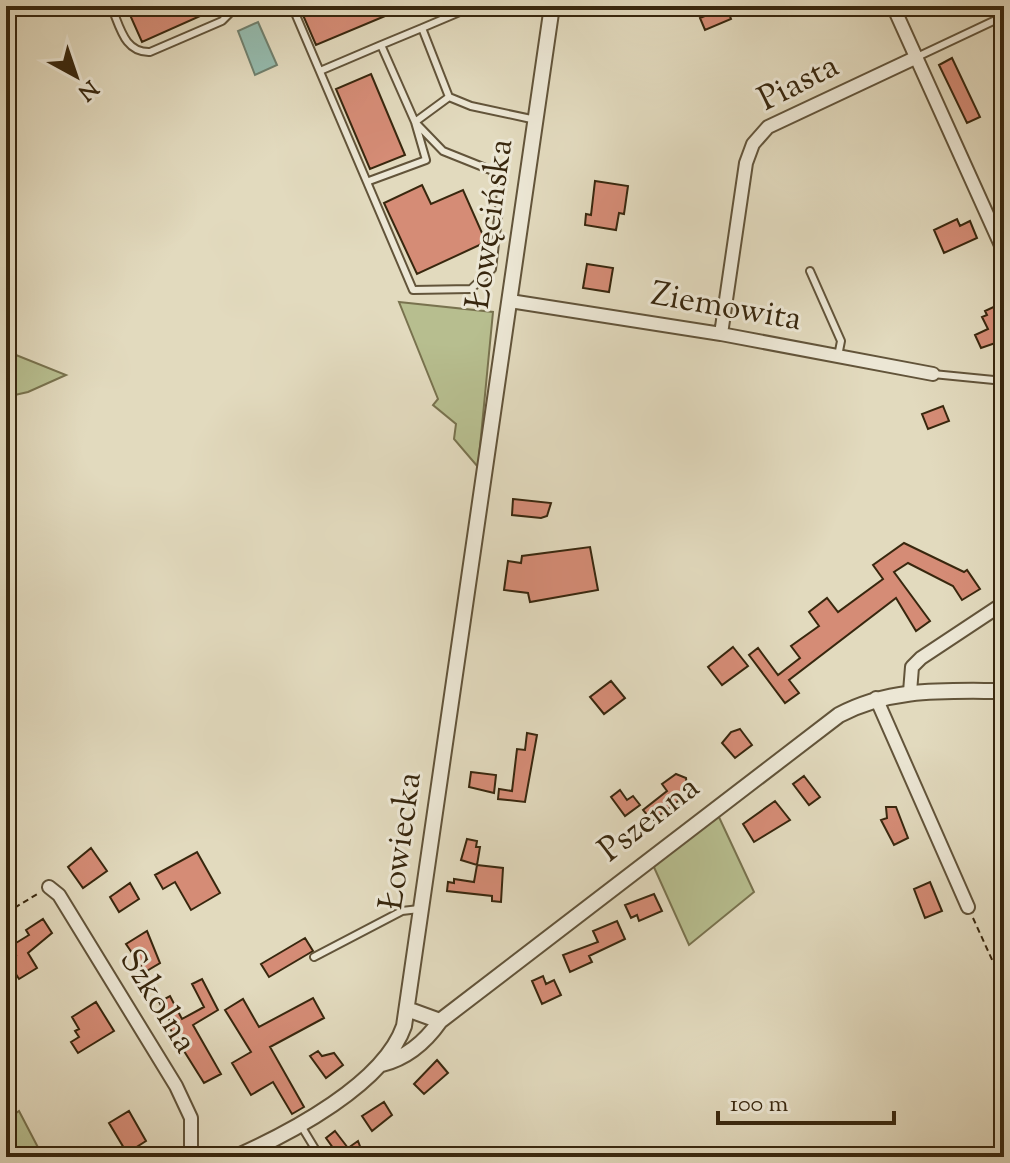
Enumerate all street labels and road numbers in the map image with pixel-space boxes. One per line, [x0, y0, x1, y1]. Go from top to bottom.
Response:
street label: Piasta [750, 43, 848, 125]
street label: Łowęcińska [455, 136, 527, 312]
street label: Ziemowita [647, 271, 805, 345]
street label: Pszenna [589, 765, 711, 875]
street label: Łowiecka [368, 769, 436, 913]
street label: Szkolna [106, 940, 208, 1064]

